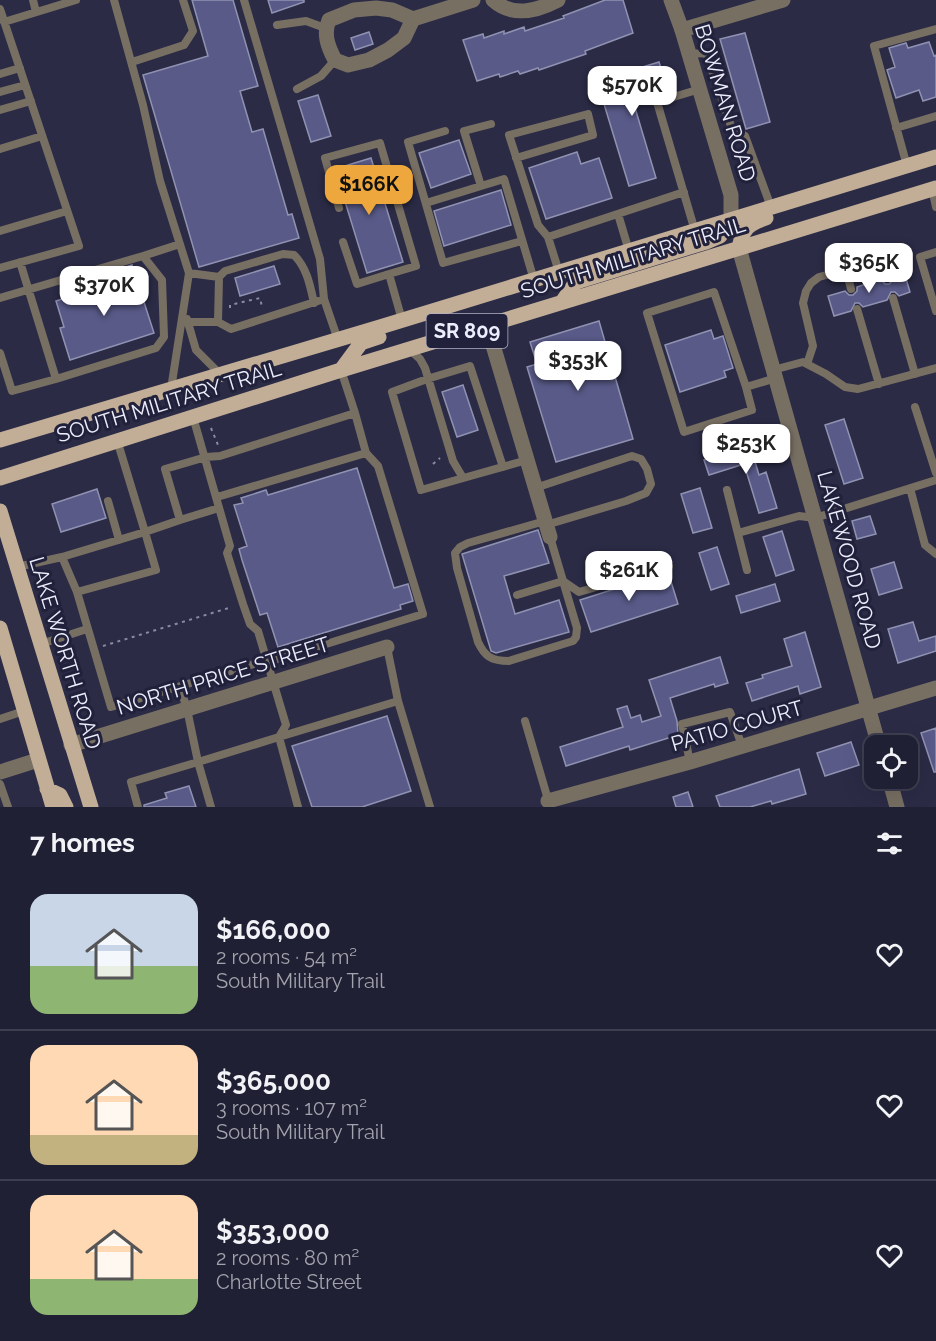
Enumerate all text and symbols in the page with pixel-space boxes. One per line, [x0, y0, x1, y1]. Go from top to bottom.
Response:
street label: BOWMAN ROAD [690, 21, 761, 185]
pin: $570K [590, 66, 674, 117]
text: $570K [602, 73, 662, 97]
pin: $166K [327, 165, 411, 216]
text: $166K [339, 172, 399, 196]
street label: SOUTH MILITARY TRAIL [518, 211, 748, 304]
pin: $365K [827, 243, 911, 294]
text: $365K [839, 250, 899, 274]
pin: $370K [62, 266, 146, 317]
text: $370K [74, 273, 134, 297]
road number: SR 809 [426, 314, 508, 348]
pin: $353K [536, 341, 620, 392]
text: $353K [548, 348, 608, 372]
street label: SOUTH MILITARY TRAIL [54, 355, 284, 448]
pin: $253K [704, 424, 788, 475]
text: $253K [716, 431, 776, 455]
street label: LAKEWOOD ROAD [812, 468, 887, 652]
pin: $261K [587, 551, 671, 602]
street label: LAKE WORTH ROAD [24, 554, 107, 752]
text: $261K [599, 558, 659, 582]
street label: NORTH PRICE STREET [113, 631, 333, 720]
street label: PATIO COURT [668, 695, 806, 756]
map controls [864, 735, 918, 789]
button: locate [864, 735, 918, 789]
icon: filters [873, 827, 906, 860]
text: 7 homes [30, 828, 135, 858]
text: $166,000 [216, 915, 331, 945]
icon: home [78, 918, 150, 990]
icon: heart [873, 938, 906, 971]
text: 2 rooms · 54 m² [216, 945, 357, 969]
text: South Military Trail [216, 969, 385, 993]
text: $365,000 [216, 1066, 331, 1096]
icon: home [78, 1069, 150, 1141]
icon: heart [873, 1089, 906, 1122]
text: 3 rooms · 107 m² [216, 1096, 367, 1120]
text: South Military Trail [216, 1120, 385, 1144]
text: $353,000 [216, 1216, 330, 1246]
icon: home [78, 1219, 150, 1291]
icon: heart [873, 1239, 906, 1272]
text: 2 rooms · 80 m² [216, 1246, 359, 1270]
text: Charlotte Street [216, 1270, 362, 1294]

